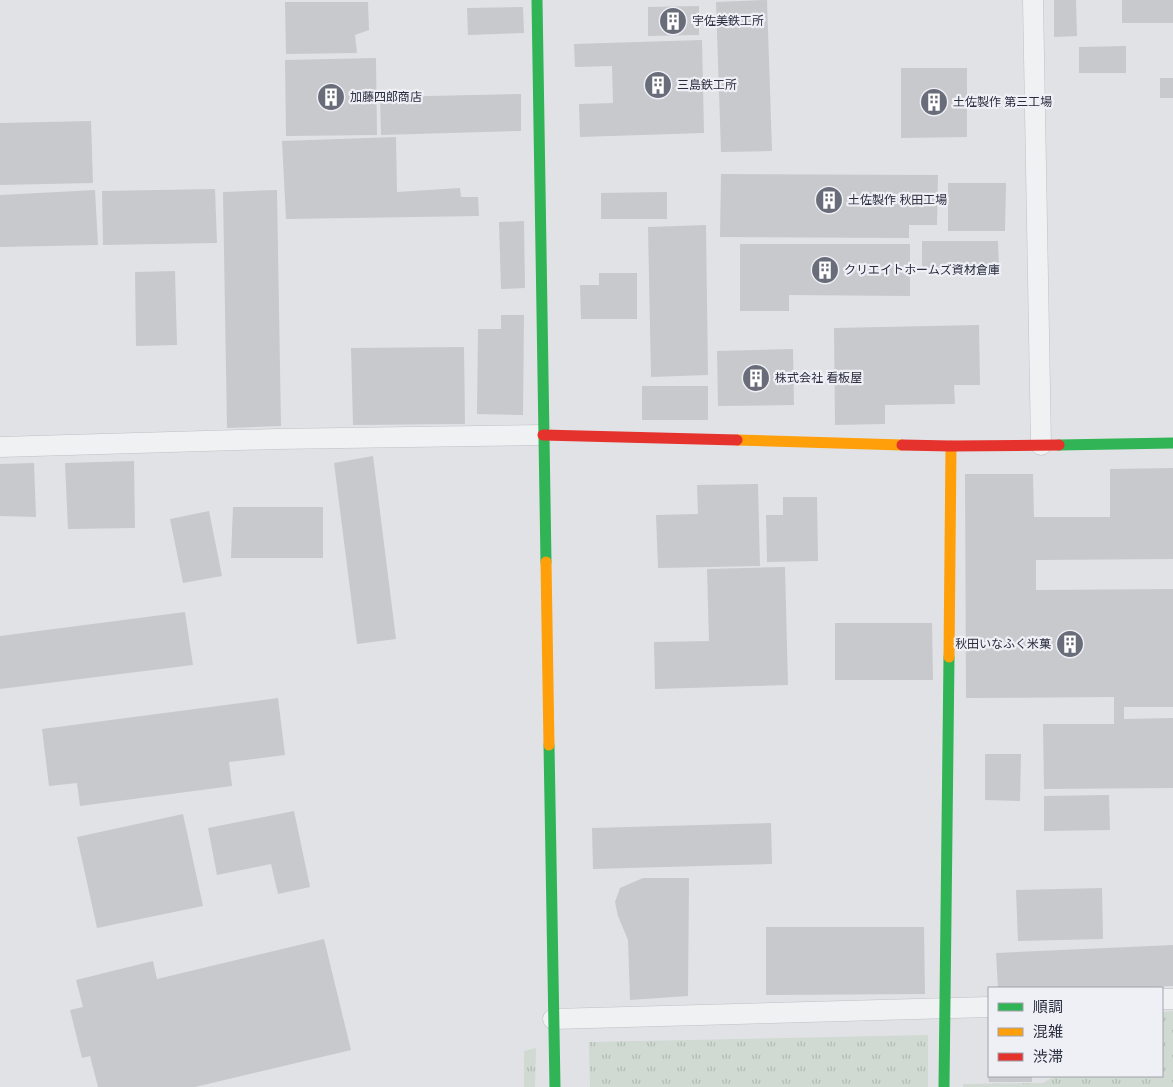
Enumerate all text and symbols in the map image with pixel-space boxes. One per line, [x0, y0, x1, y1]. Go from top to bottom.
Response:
building icon: 宇佐美鉄工所 [658, 6, 688, 36]
place label: 宇佐美鉄工所 [692, 12, 764, 29]
building icon: 三島鉄工所 [643, 70, 673, 100]
place label: 三島鉄工所 [677, 76, 737, 93]
building icon: 加藤四郎商店 [316, 82, 346, 112]
building icon: 土佐製作 第三工場 [919, 87, 949, 117]
place label: 加藤四郎商店 [350, 88, 422, 105]
place label: 土佐製作 第三工場 [953, 93, 1052, 110]
building icon: 土佐製作 秋田工場 [814, 185, 844, 215]
place label: 土佐製作 秋田工場 [848, 191, 947, 208]
building icon: クリエイトホームズ資材倉庫 [810, 255, 840, 285]
place label: クリエイトホームズ資材倉庫 [844, 261, 1000, 278]
building icon: 株式会社 看板屋 [741, 363, 771, 393]
place label: 株式会社 看板屋 [775, 369, 862, 386]
building icon: 秋田いなふく米菓 [1055, 629, 1085, 659]
place label: 秋田いなふく米菓 [955, 635, 1051, 652]
legend [988, 987, 1163, 1077]
text: 順調 [1033, 996, 1063, 1017]
text: 混雑 [1033, 1021, 1063, 1042]
text: 渋滞 [1033, 1046, 1063, 1067]

